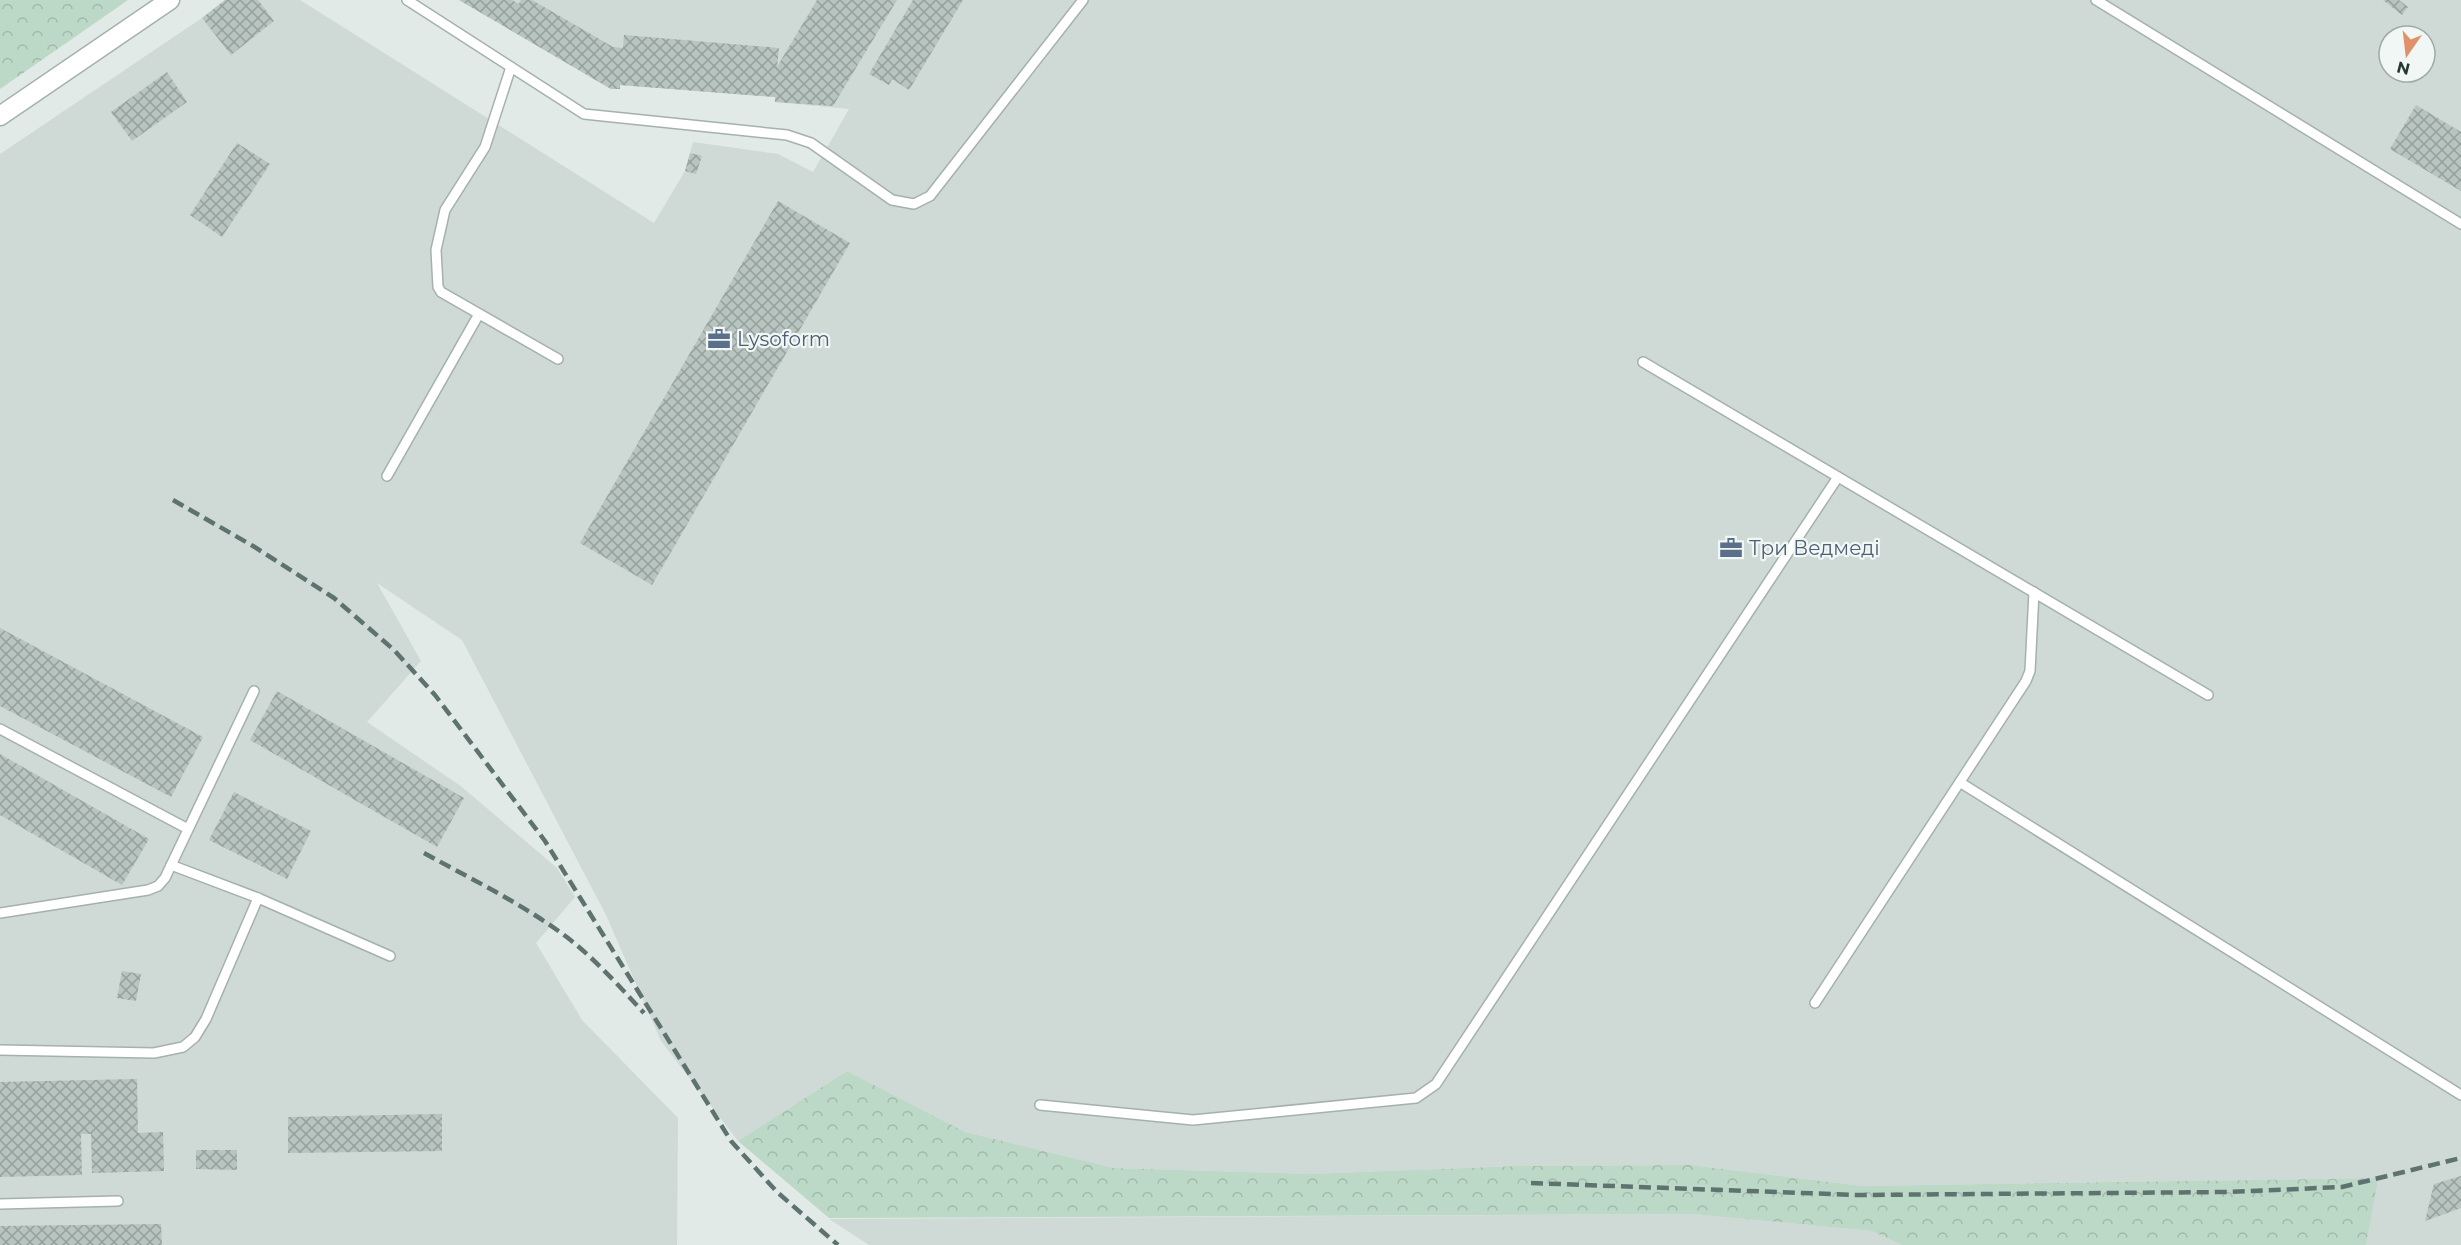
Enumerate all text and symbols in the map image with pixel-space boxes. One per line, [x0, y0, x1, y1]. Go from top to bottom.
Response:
north arrow [2377, 24, 2437, 84]
text: N [2395, 57, 2412, 79]
office icon: Lysoform [706, 326, 732, 352]
place label: Lysoform [737, 327, 830, 351]
office icon: Три Ведмеді [1718, 535, 1744, 561]
place label: Три Ведмеді [1749, 536, 1880, 560]

